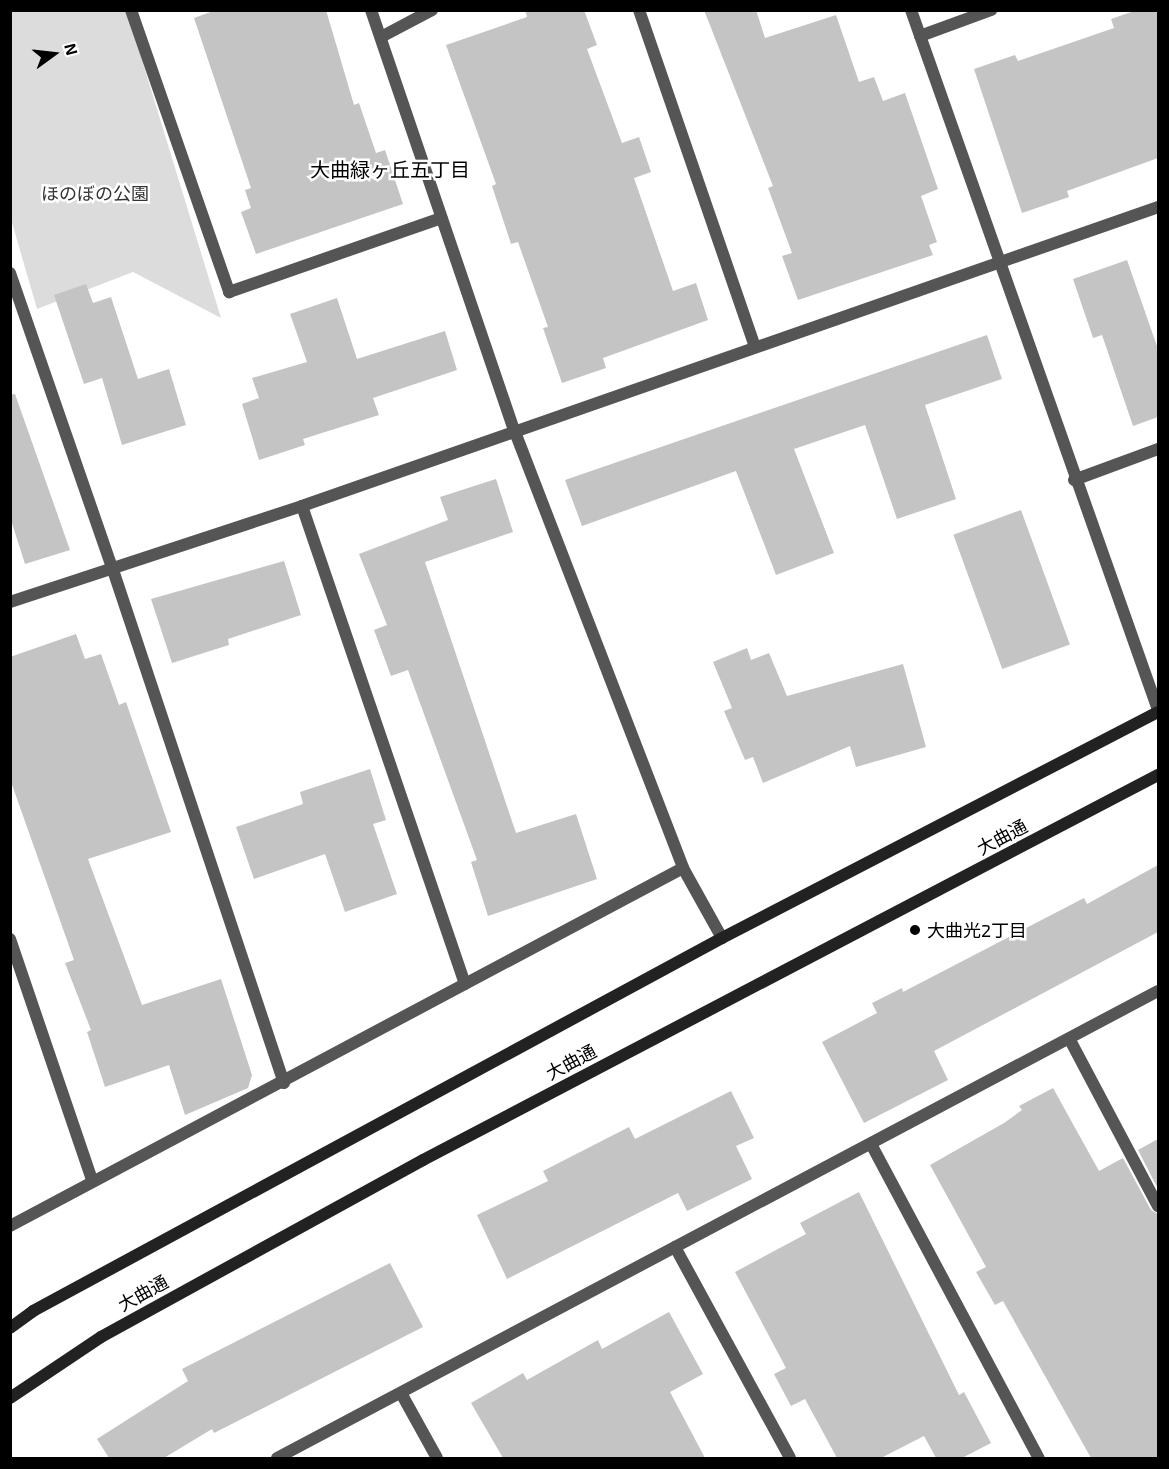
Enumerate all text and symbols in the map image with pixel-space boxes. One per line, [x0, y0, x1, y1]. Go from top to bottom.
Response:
north arrow [24, 24, 84, 84]
text: N [61, 41, 83, 57]
district label: 大曲緑ヶ丘五丁目 [310, 157, 470, 181]
park label: ほのぼの公園 [41, 182, 149, 204]
street label: 大曲通 [973, 815, 1031, 859]
place label: 大曲光2丁目 [927, 919, 1027, 941]
marker: 大曲光2丁目 [908, 923, 922, 937]
street label: 大曲通 [542, 1040, 600, 1084]
street label: 大曲通 [114, 1270, 172, 1316]

